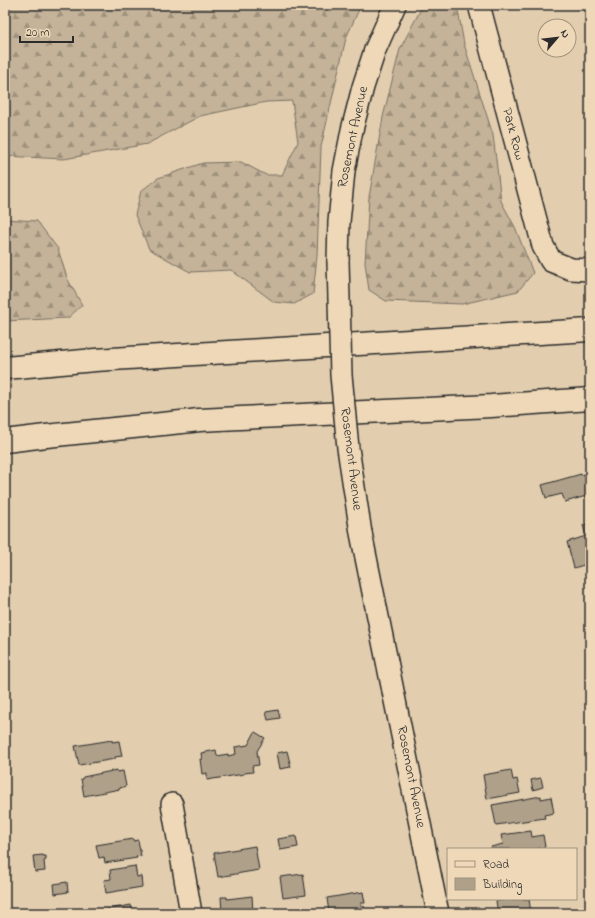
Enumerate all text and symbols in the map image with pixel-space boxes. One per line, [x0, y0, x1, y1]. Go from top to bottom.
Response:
scale bar [20, 18, 73, 44]
north arrow [537, 18, 577, 58]
text: 20 m [26, 24, 49, 42]
text: N [556, 27, 574, 41]
street label: Rosemont Avenue [332, 83, 374, 190]
street label: Park Row [496, 106, 530, 162]
street label: Rosemont Avenue [334, 406, 368, 512]
street label: Rosemont Avenue [391, 724, 431, 831]
legend [447, 848, 577, 900]
text: Road [483, 856, 509, 874]
text: Building [482, 876, 522, 895]

